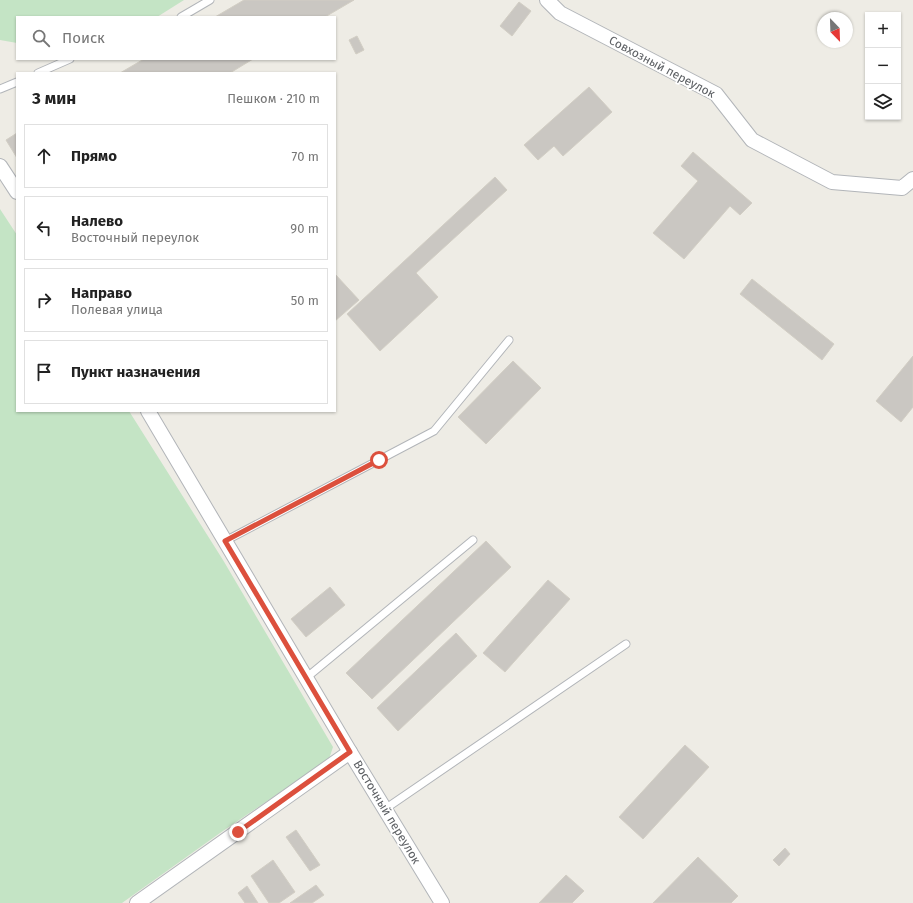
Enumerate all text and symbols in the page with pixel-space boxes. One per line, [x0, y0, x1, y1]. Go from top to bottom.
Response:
north arrow [817, 12, 853, 48]
map controls [865, 12, 901, 120]
button: + [865, 12, 901, 48]
search box [16, 16, 336, 60]
icon: search [30, 27, 52, 49]
text: Поиск [62, 29, 105, 47]
street label: Совхозный переулок [607, 33, 718, 101]
button: − [865, 48, 901, 84]
button: layers [865, 84, 901, 120]
text: 3 мин [32, 88, 76, 109]
text: Пешком · 210 m [227, 91, 320, 106]
icon: ahead [33, 145, 55, 167]
text: Прямо [71, 147, 117, 165]
text: 70 m [292, 149, 319, 164]
text: Налево [71, 212, 123, 230]
icon: left [33, 217, 55, 239]
text: 90 m [290, 221, 319, 236]
text: Восточный переулок [71, 230, 199, 245]
text: Направо [71, 284, 132, 302]
icon: right [33, 289, 55, 311]
text: 50 m [291, 293, 319, 308]
text: Полевая улица [71, 302, 163, 317]
icon: arrive [33, 361, 55, 383]
text: Пункт назначения [71, 363, 200, 381]
route start [370, 451, 388, 469]
street label: Восточный переулок [351, 758, 424, 867]
route end [229, 823, 247, 841]

